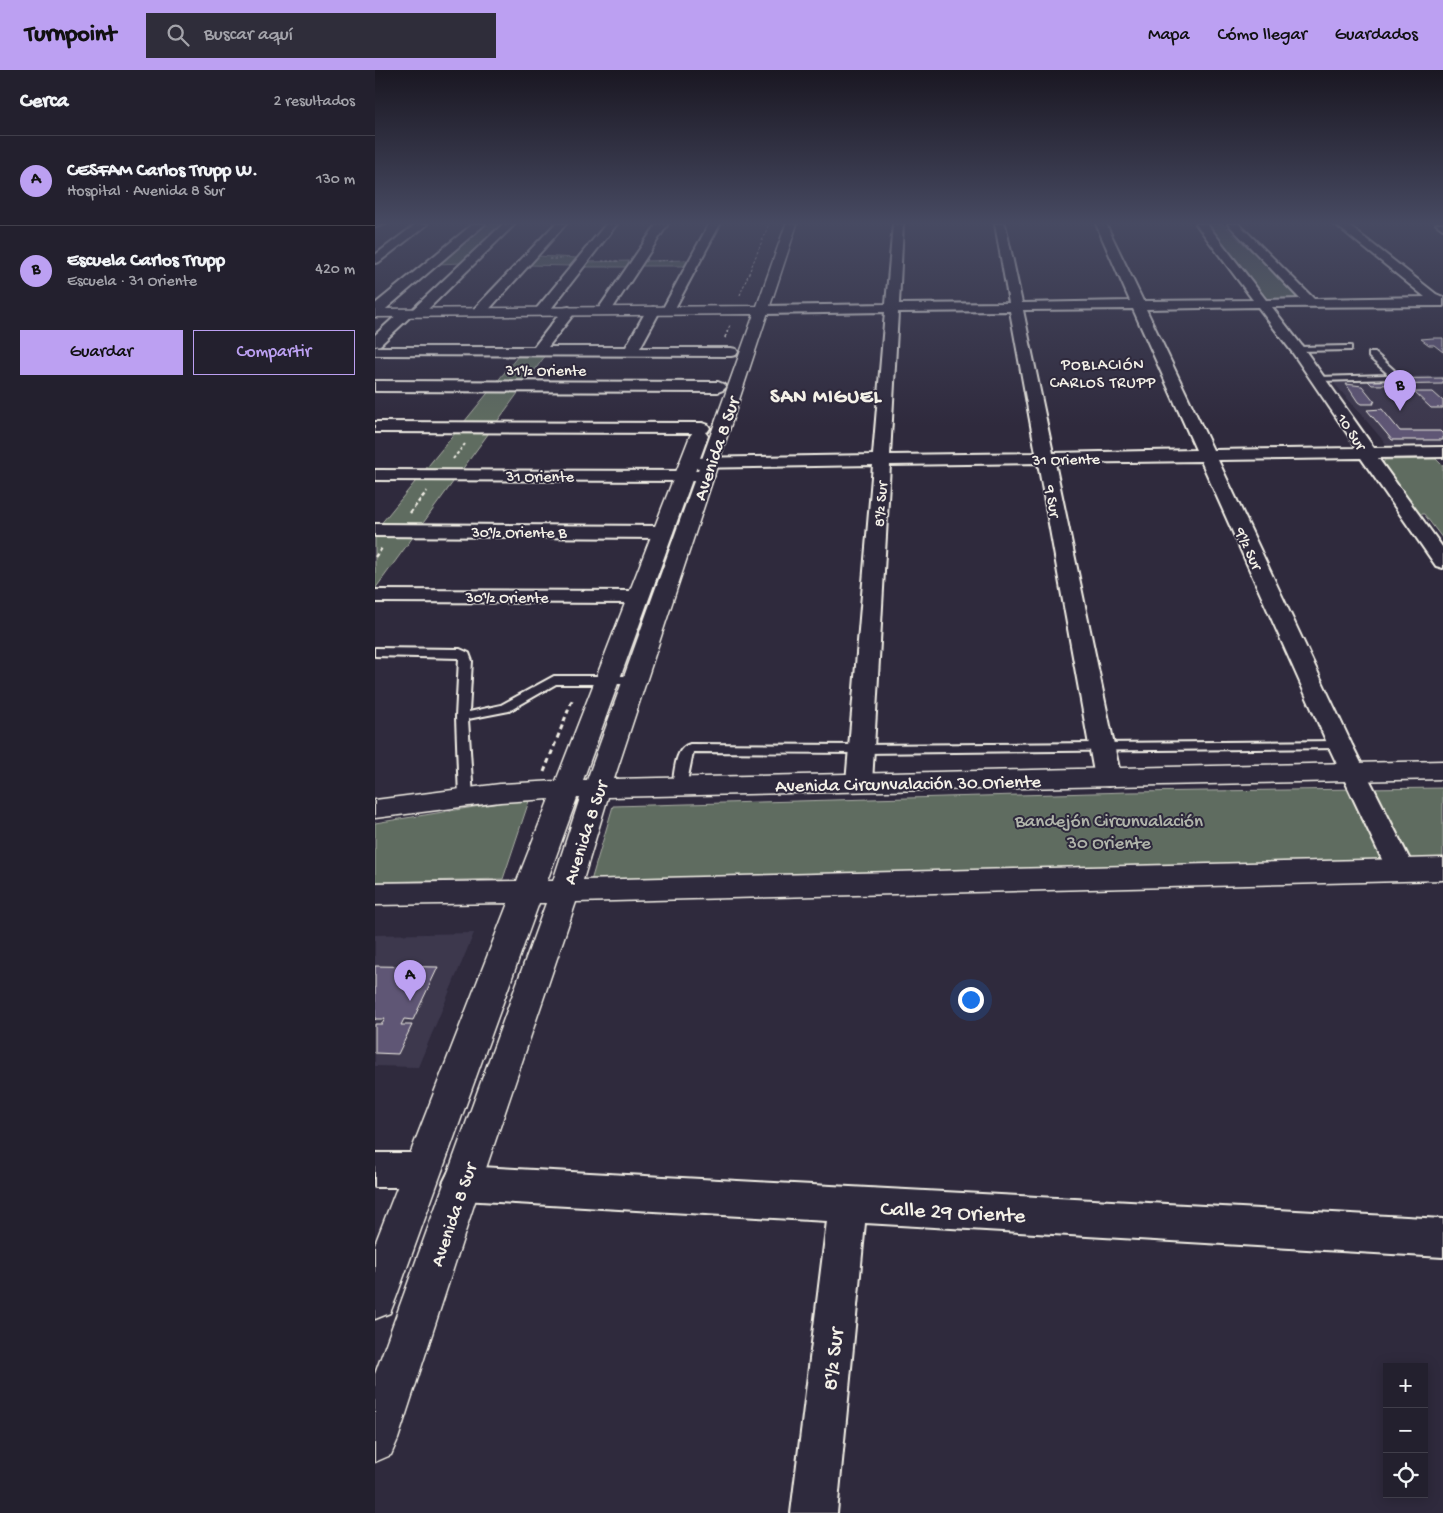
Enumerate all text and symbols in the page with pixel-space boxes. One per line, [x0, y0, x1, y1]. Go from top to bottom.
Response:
search box [146, 13, 496, 58]
text: Turnpoint [25, 21, 116, 50]
icon: search [164, 21, 192, 49]
text: Buscar aquí [204, 24, 293, 47]
text: Mapa [1148, 25, 1189, 46]
text: Cómo llegar [1217, 25, 1307, 46]
text: Guardados [1335, 25, 1418, 46]
text: Cerca [20, 90, 68, 115]
text: 2 resultados [274, 93, 355, 112]
text: CESFAM Carlos Trupp W. [67, 160, 258, 183]
text: A [31, 171, 41, 190]
text: 130 m [316, 171, 355, 190]
text: Hospital · Avenida 8 Sur [67, 183, 224, 202]
text: Escuela Carlos Trupp [67, 250, 225, 273]
text: B [32, 261, 40, 280]
text: 420 m [315, 261, 355, 280]
text: Escuela · 31 Oriente [67, 273, 197, 292]
button: Guardar [20, 330, 183, 375]
button: Compartir [193, 330, 355, 375]
district label: POBLACIÓN CARLOS TRUPP [1050, 357, 1156, 394]
street label: 31½ Oriente [505, 363, 587, 382]
pin: B [1384, 370, 1416, 411]
district label: SAN MIGUEL [770, 387, 882, 410]
street label: Avenida 8 Sur [690, 392, 748, 504]
street label: 10 Sur [1331, 410, 1370, 456]
street label: 31 Oriente [1031, 451, 1101, 472]
street label: 31 Oriente [505, 469, 575, 488]
street label: 8½ Sur [871, 479, 894, 528]
street label: 9 Sur [1038, 483, 1063, 521]
street label: 9½ Sur [1228, 524, 1266, 575]
street label: 30½ Oriente B [470, 525, 567, 544]
street label: 30½ Oriente [464, 590, 549, 609]
street label: Avenida Circunvalación 30 Oriente [775, 772, 1041, 799]
street label: Avenida 8 Sur [560, 776, 616, 888]
park label: Bandejón Circunvalación 30 Oriente [1014, 811, 1203, 856]
pin: A [394, 960, 426, 1001]
your location [958, 987, 984, 1013]
street label: Avenida 8 Sur [427, 1158, 485, 1270]
street label: Calle 29 Oriente [880, 1197, 1027, 1231]
street label: 8½ Sur [819, 1325, 851, 1392]
map controls [1383, 1363, 1428, 1498]
button: + [1383, 1363, 1428, 1408]
button: − [1383, 1408, 1428, 1453]
button: locate [1383, 1453, 1428, 1498]

